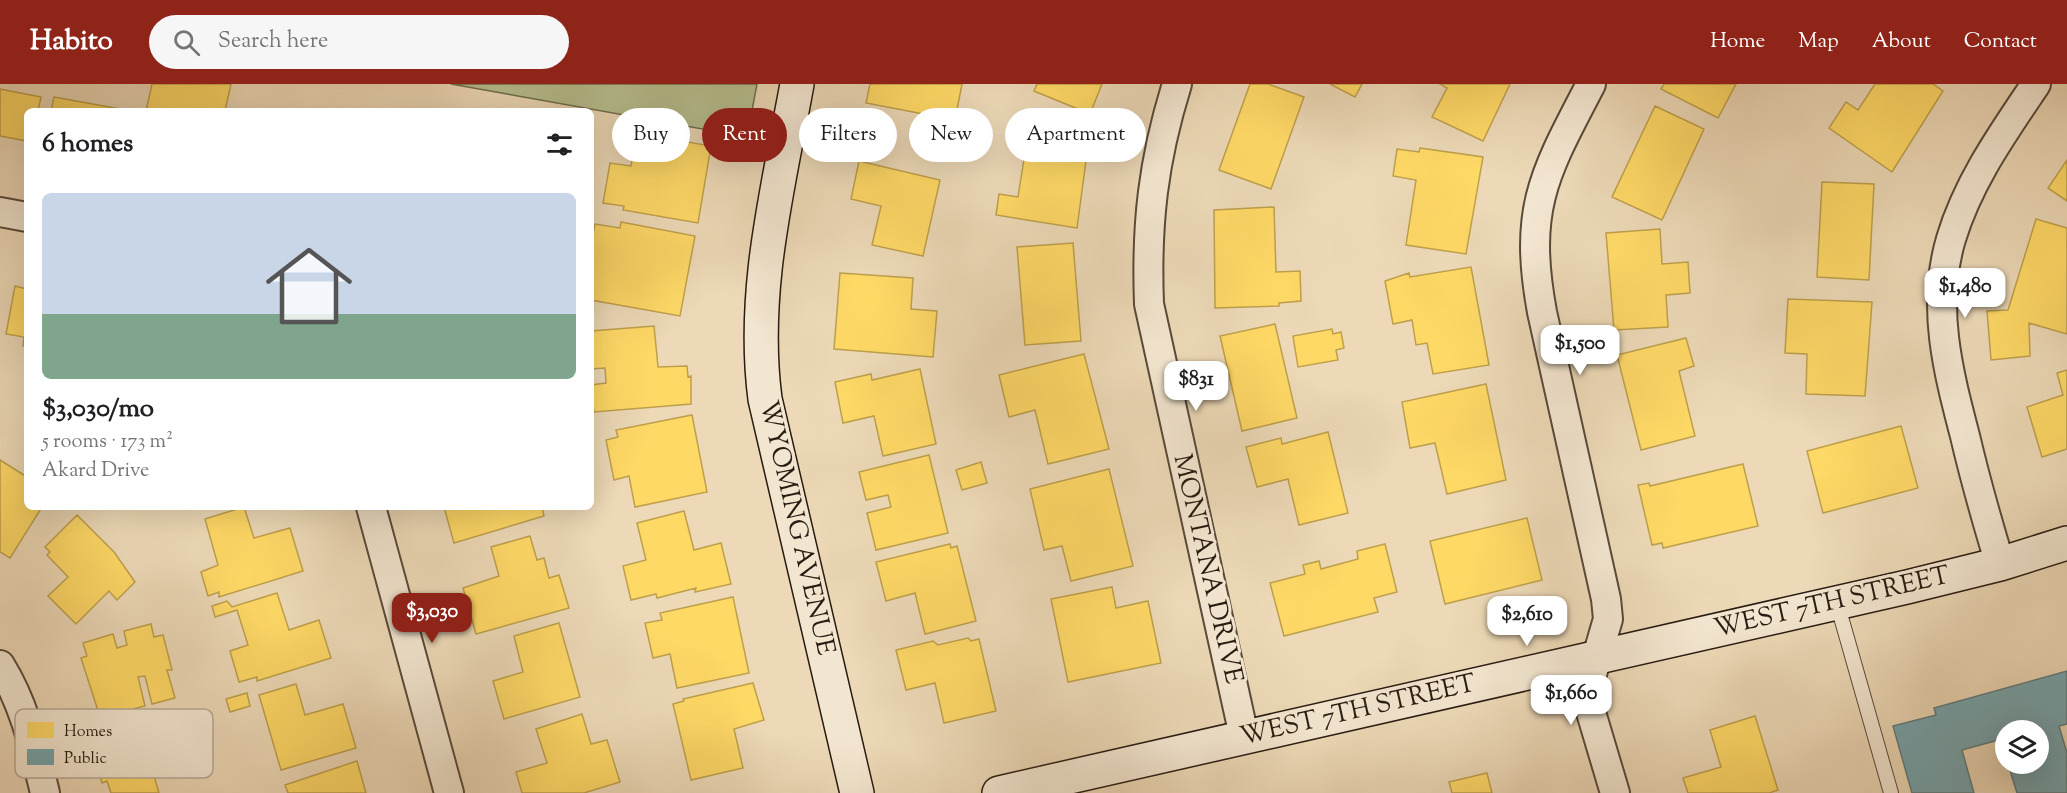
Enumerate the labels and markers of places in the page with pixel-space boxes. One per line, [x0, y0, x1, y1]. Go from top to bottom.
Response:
pin: $1,480 [1916, 268, 2014, 319]
pin: $1,500 [1531, 325, 1629, 376]
pin: $831 [1160, 361, 1232, 412]
pin: $3,030 [383, 593, 481, 644]
pin: $2,610 [1478, 596, 1576, 647]
pin: $1,660 [1522, 675, 1620, 726]

